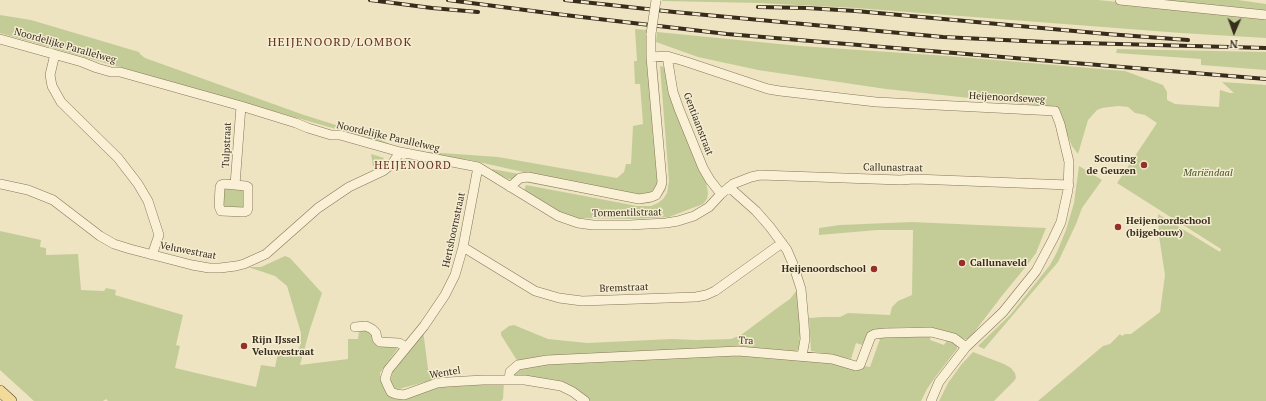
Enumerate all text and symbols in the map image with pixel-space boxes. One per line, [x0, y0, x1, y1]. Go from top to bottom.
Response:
north arrow [1214, 12, 1254, 52]
street label: Noordelijke Parallelweg [13, 26, 117, 66]
district label: HEIJENOORD/LOMBOK [268, 36, 412, 50]
text: N [1229, 37, 1238, 51]
street label: Heijenoordseweg [969, 90, 1045, 106]
street label: Gentiaanstraat [681, 91, 715, 157]
street label: Noordelijke Parallelweg [335, 119, 441, 155]
street label: Tulpstraat [220, 122, 234, 168]
place label: Scouting de Geuzen [1086, 153, 1136, 176]
district label: HEIJENOORD [374, 159, 452, 173]
marker: Scouting de Geuzen [1139, 160, 1149, 170]
street label: Callunastraat [863, 161, 923, 175]
park label: Mariëndaal [1183, 167, 1233, 179]
street label: Hertshoornstraat [440, 191, 468, 269]
street label: Tormentilstraat [592, 206, 662, 220]
place label: Heijenoordschool (bijgebouw) [1126, 215, 1211, 238]
marker: Heijenoordschool (bijgebouw) [1113, 222, 1123, 232]
street label: Veluwestraat [159, 240, 217, 262]
place label: Callunaveld [970, 257, 1027, 269]
marker: Callunaveld [957, 258, 967, 268]
place label: Heijenoordschool [781, 263, 866, 275]
marker: Heijenoordschool [869, 264, 879, 274]
street label: Bremstraat [599, 281, 649, 295]
place label: Rijn IJssel Veluwestraat [252, 334, 314, 358]
street label: Tra [738, 335, 754, 347]
marker: Rijn IJssel Veluwestraat [239, 341, 249, 351]
street label: Wentel [429, 365, 461, 381]

